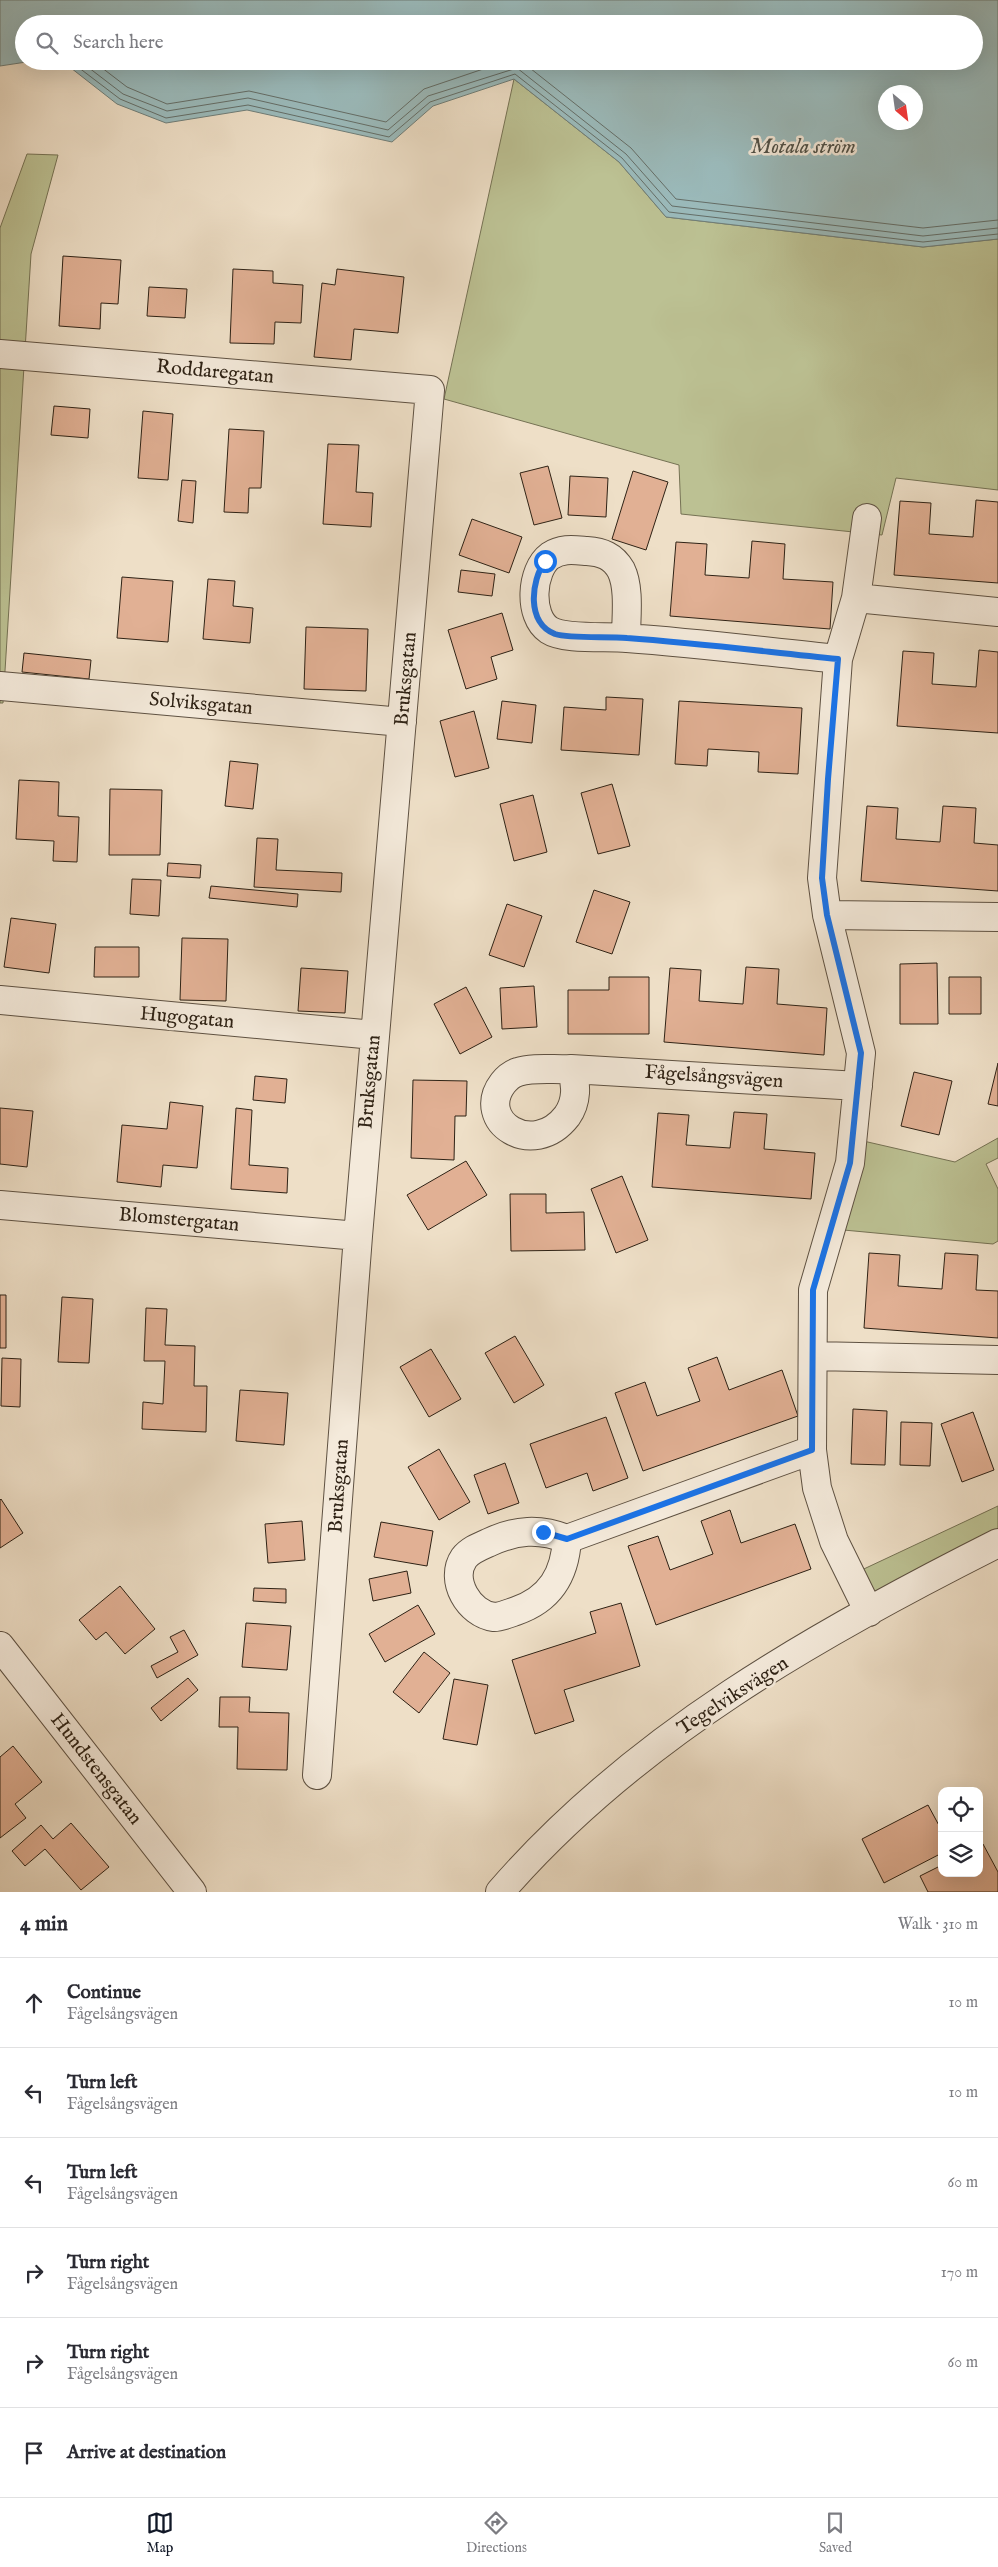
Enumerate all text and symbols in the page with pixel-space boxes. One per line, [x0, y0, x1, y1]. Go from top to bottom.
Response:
search box [15, 15, 983, 70]
icon: search [33, 29, 61, 57]
text: Search here [73, 31, 164, 55]
north arrow [878, 85, 923, 130]
water label: Motala ström [750, 134, 856, 161]
street label: Roddaregatan [155, 354, 275, 390]
route start [534, 550, 557, 573]
street label: Bruksgatan [389, 631, 423, 727]
street label: Solviksgatan [148, 687, 254, 721]
street label: Hugogatan [139, 1001, 235, 1035]
street label: Bruksgatan [353, 1034, 387, 1130]
street label: Fågelsångsvägen [644, 1060, 785, 1094]
street label: Blomstergatan [118, 1202, 241, 1238]
street label: Bruksgatan [323, 1438, 355, 1534]
route end [532, 1521, 555, 1544]
street label: Tegelviksvägen [673, 1651, 794, 1741]
street label: Hundstensgatan [45, 1708, 148, 1830]
map controls [938, 1787, 983, 1877]
button: locate [938, 1787, 983, 1832]
button: layers [938, 1832, 983, 1877]
text: 4 min [20, 1911, 68, 1938]
text: Walk · 310 m [898, 1915, 978, 1935]
text: Continue [67, 1981, 141, 2005]
icon: ahead [20, 1989, 48, 2017]
text: 10 m [948, 1993, 978, 2013]
text: Fågelsångsvägen [67, 2005, 178, 2025]
text: Turn left [67, 2071, 138, 2095]
icon: left [20, 2079, 48, 2107]
text: 10 m [948, 2083, 978, 2103]
text: Fågelsångsvägen [67, 2095, 178, 2115]
text: Turn left [67, 2161, 138, 2185]
icon: left [20, 2169, 48, 2197]
text: 60 m [948, 2173, 978, 2193]
text: Fågelsångsvägen [67, 2185, 178, 2205]
text: Turn right [67, 2251, 149, 2275]
icon: right [20, 2259, 48, 2287]
text: 170 m [941, 2263, 978, 2283]
text: Fågelsångsvägen [67, 2275, 178, 2295]
text: Turn right [67, 2341, 149, 2365]
icon: right [20, 2349, 48, 2377]
text: 60 m [948, 2353, 978, 2373]
text: Fågelsångsvägen [67, 2365, 178, 2385]
icon: arrive [20, 2439, 48, 2467]
text: Arrive at destination [67, 2441, 226, 2465]
tab: Map [146, 2509, 174, 2557]
tab: Directions [466, 2509, 527, 2557]
tab: Saved [819, 2509, 852, 2557]

